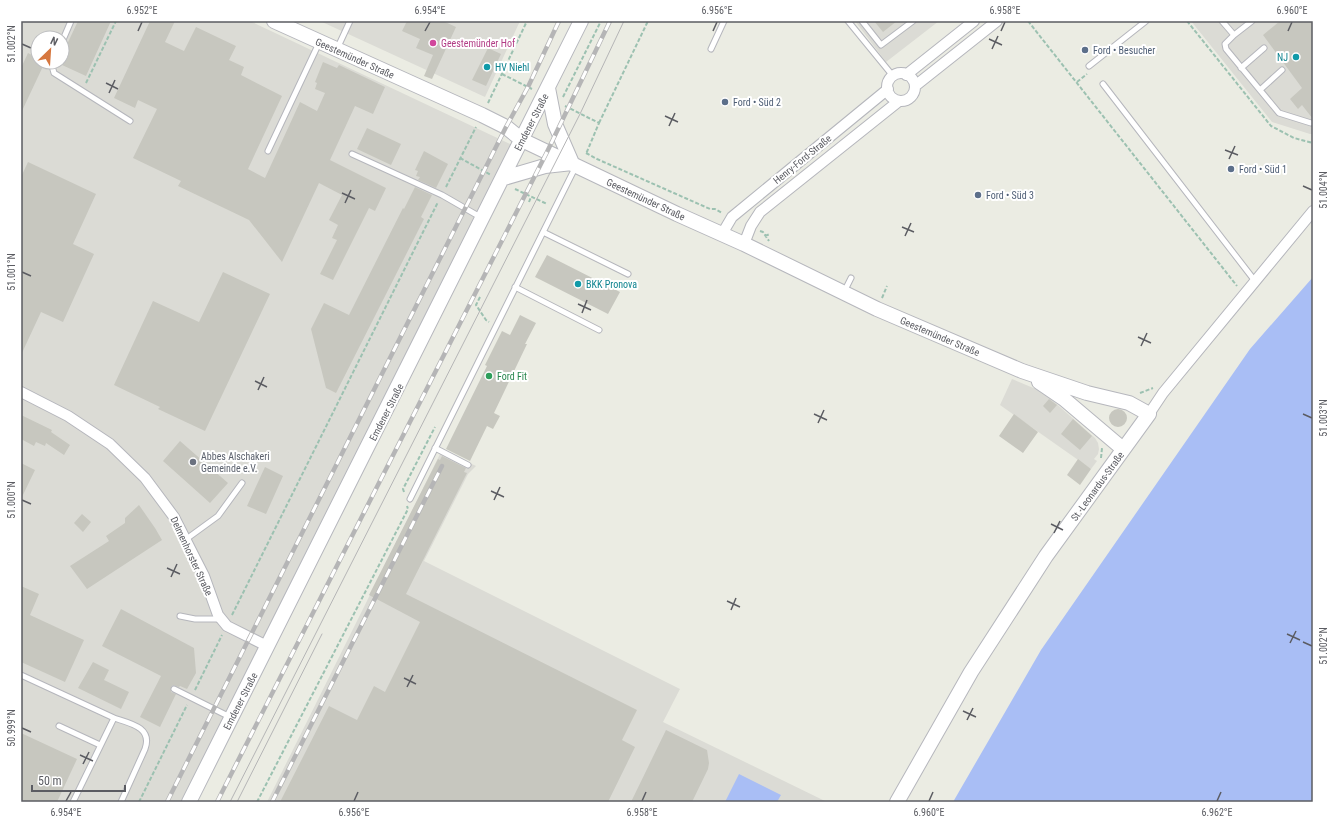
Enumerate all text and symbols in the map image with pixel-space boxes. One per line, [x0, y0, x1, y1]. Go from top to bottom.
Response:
text: 6.952°E [126, 5, 158, 16]
text: 6.954°E [414, 5, 446, 16]
text: 6.956°E [701, 5, 733, 16]
text: 6.958°E [989, 5, 1021, 16]
text: 6.960°E [1276, 5, 1308, 16]
text: 51.002°N [6, 25, 17, 63]
north arrow [30, 30, 70, 70]
text: N [48, 34, 60, 49]
street label: Geestemünder Straße [314, 36, 396, 81]
marker: Geestemünder Hof [428, 38, 438, 48]
place label: Geestemünder Hof [441, 38, 516, 49]
marker: Ford • Besucher [1080, 45, 1090, 55]
place label: Ford • Besucher [1093, 45, 1155, 56]
place label: NJ [1277, 52, 1288, 63]
marker: NJ [1291, 52, 1301, 62]
marker: HV Niehl [482, 62, 492, 72]
place label: HV Niehl [495, 62, 529, 73]
street label: Emdener Straße [512, 92, 551, 153]
marker: Ford • Süd 2 [720, 97, 730, 107]
place label: Ford • Süd 2 [733, 97, 781, 108]
street label: Henry-Ford-Straße [771, 132, 834, 186]
marker: Ford • Süd 1 [1226, 164, 1236, 174]
place label: Ford • Süd 1 [1239, 164, 1287, 175]
text: 51.004°N [1318, 171, 1329, 209]
street label: Geestemünder Straße [605, 176, 687, 223]
marker: Ford • Süd 3 [973, 190, 983, 200]
place label: Ford • Süd 3 [986, 190, 1034, 201]
text: 51.001°N [6, 253, 17, 291]
marker: BKK Pronova [573, 279, 583, 289]
place label: BKK Pronova [586, 279, 637, 290]
street label: Geestemünder Straße [898, 315, 982, 358]
marker: Ford Fit [484, 371, 494, 381]
place label: Ford Fit [497, 371, 527, 382]
street label: Emdener Straße [367, 382, 406, 443]
text: 51.003°N [1318, 399, 1329, 437]
street label: St.-Leonardus-Straße [1069, 449, 1126, 523]
place label: Abbes Alschakeri Gemeinde e.V. [201, 451, 269, 474]
marker: Abbes Alschakeri Gemeinde e.V. [188, 457, 198, 467]
text: 51.000°N [6, 481, 17, 519]
street label: Delmenhorster Straße [168, 515, 215, 598]
text: 51.002°N [1318, 627, 1329, 665]
street label: Emdener Straße [221, 671, 260, 732]
text: 50.999°N [6, 709, 17, 747]
scale bar [32, 767, 125, 793]
text: 50 m [38, 774, 62, 788]
text: 6.954°E [50, 807, 82, 818]
text: 6.956°E [338, 807, 370, 818]
text: 6.958°E [626, 807, 658, 818]
text: 6.960°E [913, 807, 945, 818]
text: 6.962°E [1201, 807, 1233, 818]

